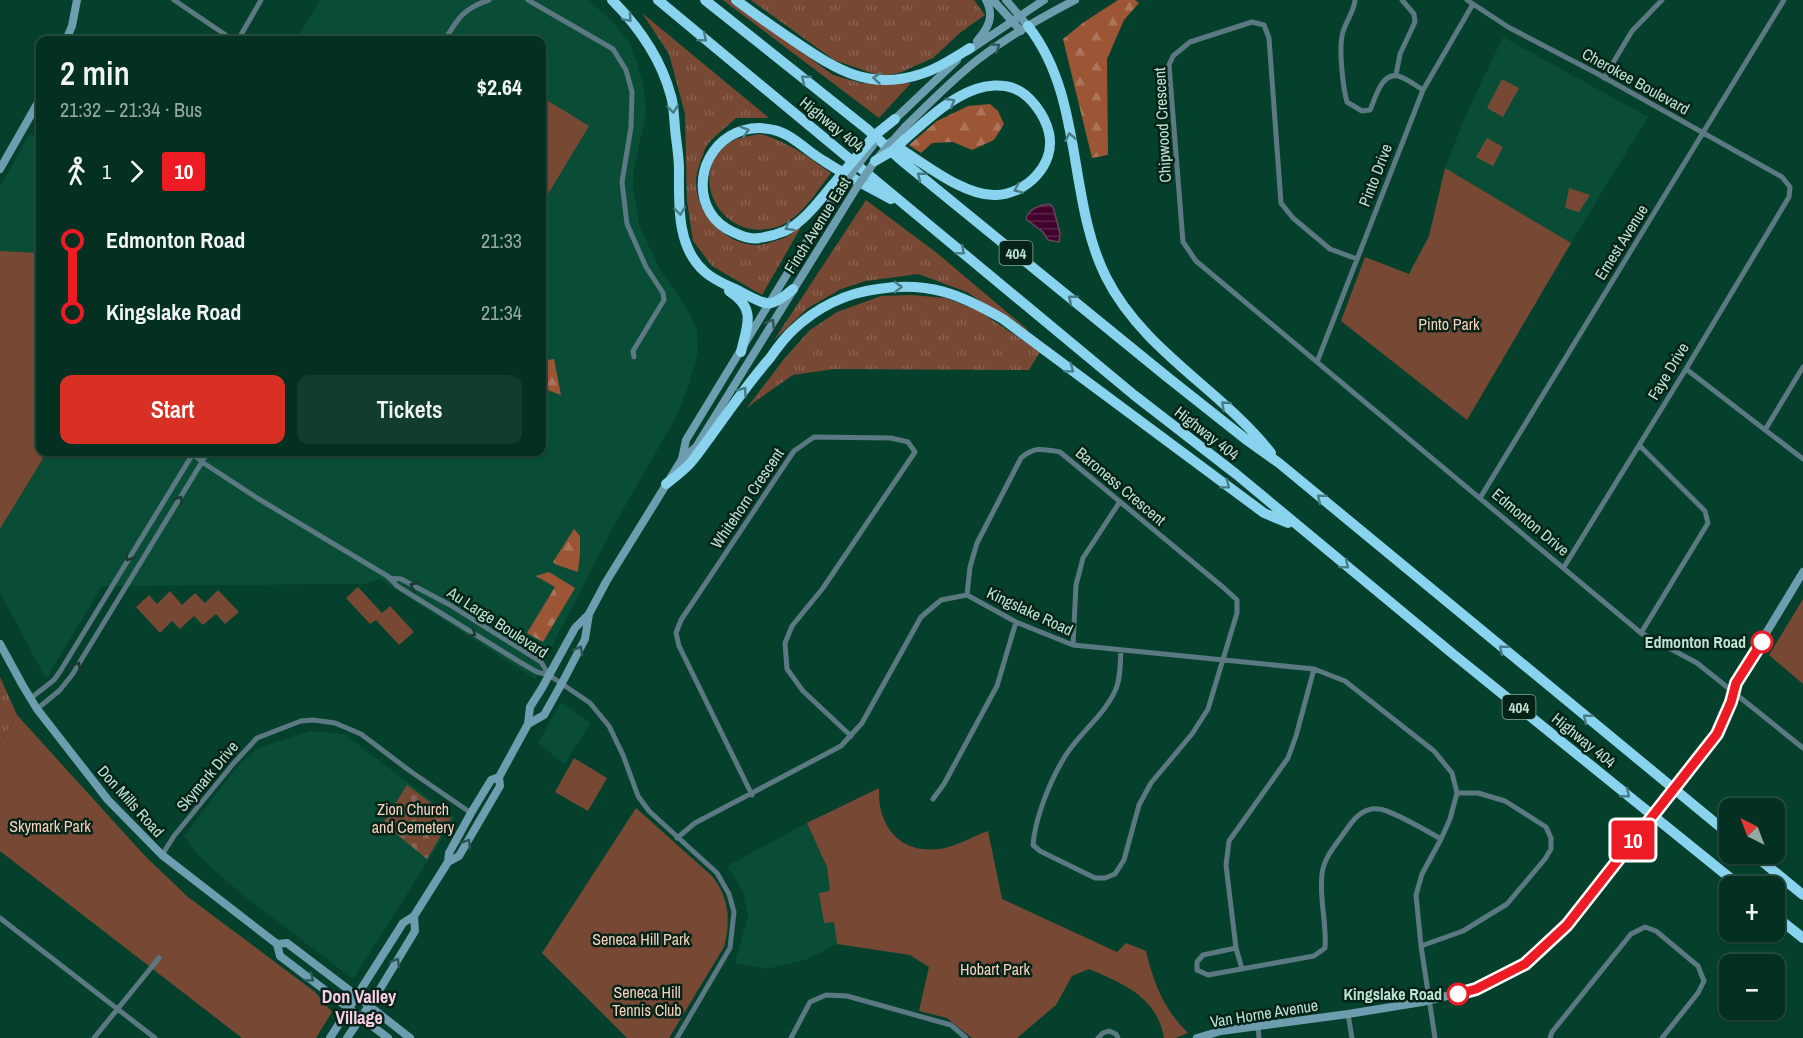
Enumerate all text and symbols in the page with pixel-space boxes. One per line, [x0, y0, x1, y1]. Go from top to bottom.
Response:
one-way arrow [621, 11, 632, 22]
one-way arrow [696, 30, 707, 41]
street label: Cherokee Boulevard [1578, 42, 1694, 120]
one-way arrow [989, 43, 1000, 54]
text: 2 min [60, 51, 130, 95]
street label: Chipwood Crescent [1148, 67, 1176, 183]
text: $2.64 [477, 72, 522, 102]
one-way arrow [872, 72, 881, 85]
one-way arrow [800, 76, 811, 87]
street label: Highway 404 [795, 91, 869, 157]
text: 21:32 – 21:34 · Bus [60, 96, 202, 123]
one-way arrow [945, 98, 955, 110]
one-way arrow [666, 105, 679, 114]
one-way arrow [740, 125, 750, 138]
one-way arrow [1064, 132, 1077, 142]
street label: Pinto Drive [1353, 140, 1397, 210]
icon: walk [60, 155, 93, 188]
icon: forward [120, 155, 153, 188]
text: 10 [174, 157, 193, 186]
text: 1 [102, 158, 111, 185]
street label: Finch Avenue East [779, 172, 856, 277]
one-way arrow [917, 173, 928, 184]
one-way arrow [1013, 182, 1024, 194]
street label: Ernest Avenue [1589, 200, 1653, 284]
one-way arrow [673, 206, 685, 215]
one-way arrow [785, 219, 795, 231]
text: Edmonton Road [106, 225, 245, 255]
text: 21:33 [481, 227, 522, 254]
road number: 404 [1000, 241, 1032, 265]
one-way arrow [955, 243, 966, 254]
one-way arrow [893, 281, 902, 293]
one-way arrow [1068, 295, 1079, 306]
text: Kingslake Road [106, 297, 241, 327]
text: 21:34 [481, 299, 522, 326]
park label: Pinto Park [1418, 313, 1480, 335]
one-way arrow [764, 319, 776, 329]
street label: Faye Drive [1642, 338, 1694, 404]
one-way arrow [1063, 361, 1074, 372]
button: Start [60, 375, 285, 444]
button: Tickets [297, 375, 522, 444]
one-way arrow [736, 387, 747, 398]
street label: Highway 404 [1170, 401, 1244, 465]
one-way arrow [1221, 401, 1232, 412]
street label: Baroness Crescent [1071, 442, 1171, 531]
street label: Whitehorn Crescent [705, 443, 789, 553]
one-way arrow [1220, 477, 1231, 488]
street label: Edmonton Drive [1488, 483, 1574, 561]
one-way arrow [1317, 494, 1328, 505]
one-way arrow [171, 496, 183, 506]
one-way arrow [125, 551, 137, 561]
one-way arrow [1338, 557, 1349, 568]
street label: Au Large Boulevard [443, 581, 553, 663]
street label: Kingslake Road [983, 581, 1077, 641]
one-way arrow [410, 582, 420, 593]
one-way arrow [466, 625, 476, 637]
place label: Edmonton Road [1645, 631, 1746, 653]
marker: Edmonton Road [1751, 631, 1773, 653]
one-way arrow [572, 645, 583, 656]
one-way arrow [1499, 645, 1510, 656]
one-way arrow [70, 662, 81, 672]
road number: 404 [1502, 695, 1536, 719]
street label: Highway 404 [1547, 707, 1621, 773]
one-way arrow [1583, 714, 1594, 725]
street label: Skymark Drive [171, 736, 243, 816]
street label: Don Mills Road [93, 760, 169, 842]
one-way arrow [1619, 787, 1630, 798]
park label: Zion Church and Cemetery [372, 798, 455, 838]
north arrow [1719, 798, 1785, 864]
map controls [1719, 798, 1785, 1020]
park label: Skymark Park [9, 815, 91, 837]
line badge: 10 [1606, 820, 1660, 860]
text: 10 [1623, 826, 1643, 855]
one-way arrow [460, 839, 472, 849]
button: + [1719, 876, 1785, 942]
park label: Seneca Hill Park [592, 928, 690, 950]
button: − [1719, 954, 1785, 1020]
one-way arrow [389, 958, 401, 968]
park label: Hobart Park [960, 958, 1030, 980]
one-way arrow [304, 971, 315, 982]
park label: Seneca Hill Tennis Club [612, 981, 682, 1021]
place label: Kingslake Road [1344, 983, 1442, 1005]
marker: Kingslake Road [1447, 983, 1469, 1005]
district label: Don Valley Village [322, 984, 397, 1030]
street label: Van Horne Avenue [1208, 994, 1320, 1032]

